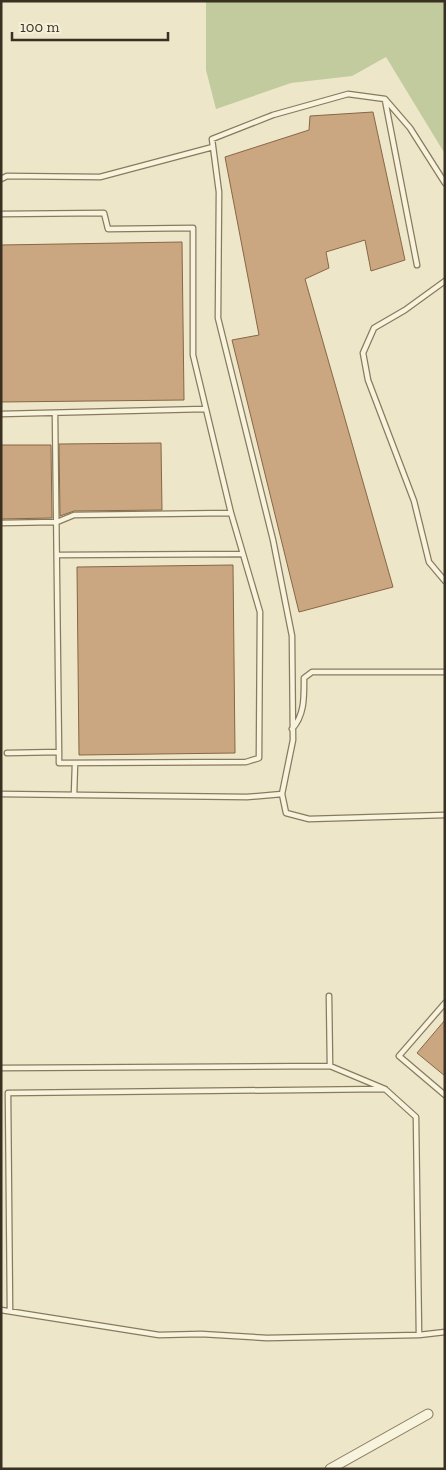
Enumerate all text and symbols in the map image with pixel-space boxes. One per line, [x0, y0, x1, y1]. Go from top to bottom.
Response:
scale bar [12, 10, 169, 42]
text: 100 m [20, 18, 59, 36]

